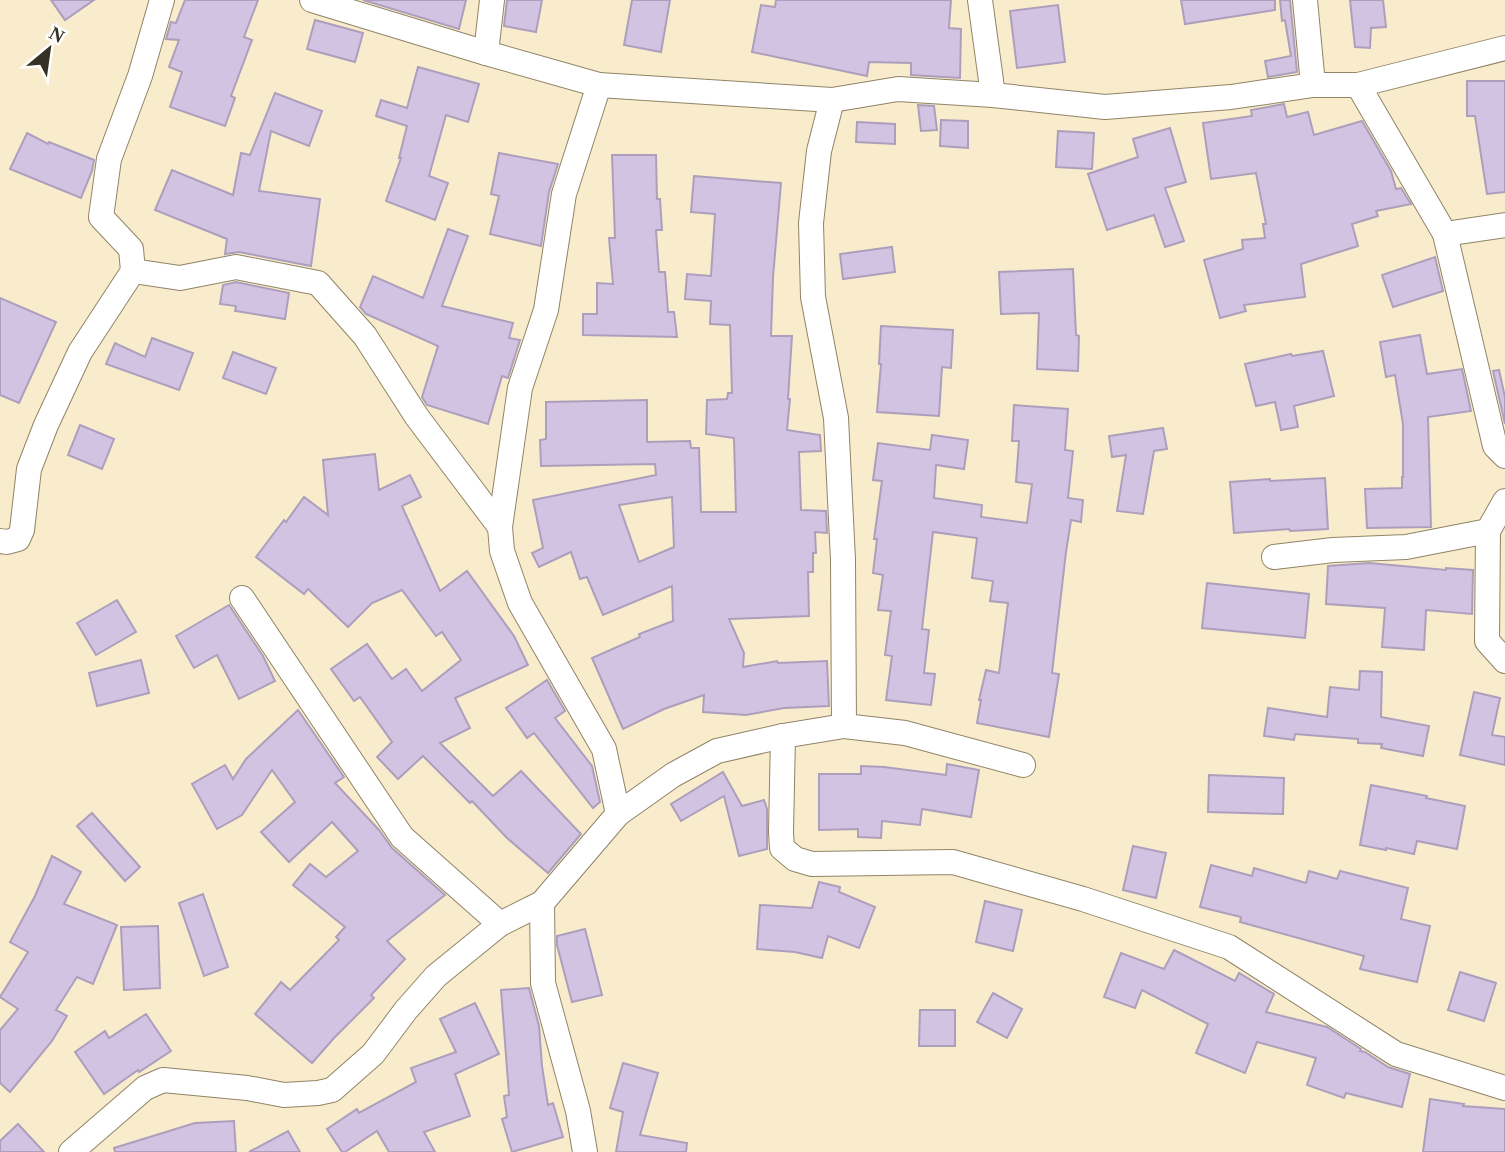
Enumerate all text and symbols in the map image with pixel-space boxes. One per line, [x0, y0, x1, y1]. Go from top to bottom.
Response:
north arrow [14, 14, 84, 84]
text: N [46, 22, 68, 47]

